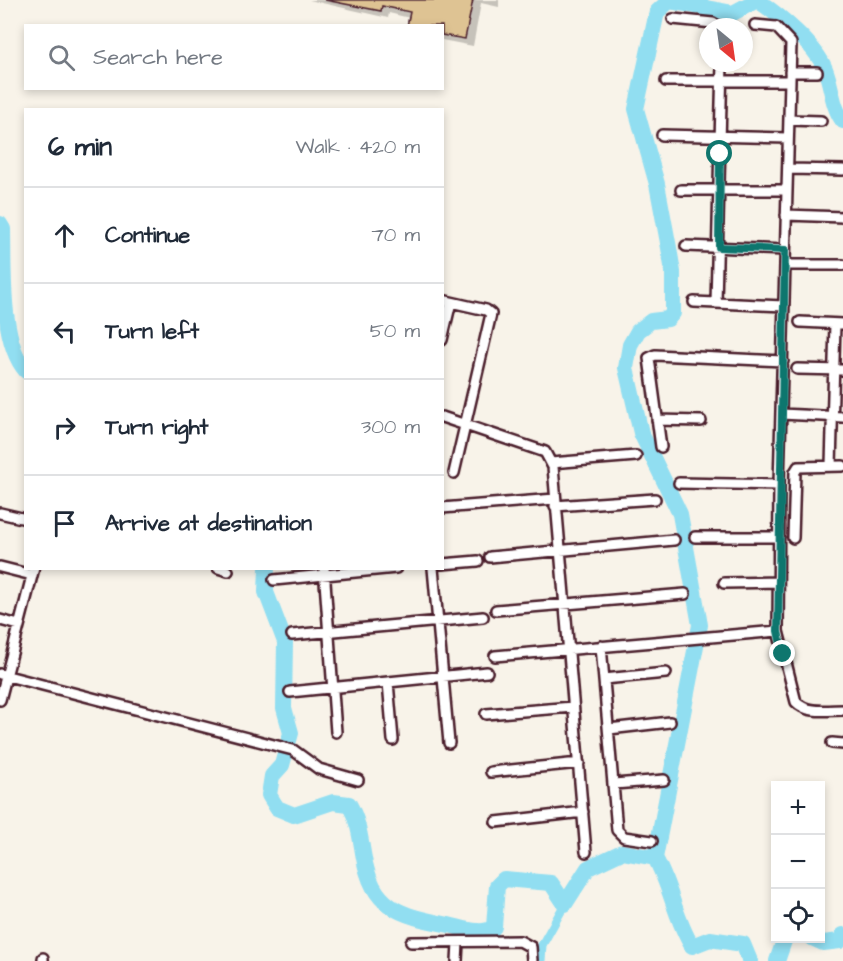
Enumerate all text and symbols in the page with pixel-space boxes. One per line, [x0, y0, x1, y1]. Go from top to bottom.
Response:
north arrow [699, 18, 753, 72]
search box [24, 24, 444, 90]
icon: search [45, 41, 78, 74]
text: Search here [93, 42, 223, 73]
text: 6 min [48, 129, 112, 165]
text: Walk · 420 m [296, 133, 420, 161]
route start [706, 140, 732, 166]
icon: ahead [48, 219, 81, 252]
text: Continue [105, 220, 190, 251]
text: 70 m [372, 221, 420, 249]
icon: left [48, 315, 81, 348]
text: Turn left [105, 316, 199, 347]
text: 50 m [370, 317, 420, 345]
icon: right [48, 411, 81, 444]
text: Turn right [105, 412, 208, 443]
text: 300 m [361, 413, 420, 441]
icon: arrive [48, 507, 81, 540]
text: Arrive at destination [105, 508, 312, 539]
route end [769, 640, 795, 666]
map controls [771, 781, 825, 943]
button: + [771, 781, 825, 835]
button: − [771, 835, 825, 889]
button: locate [771, 889, 825, 943]

